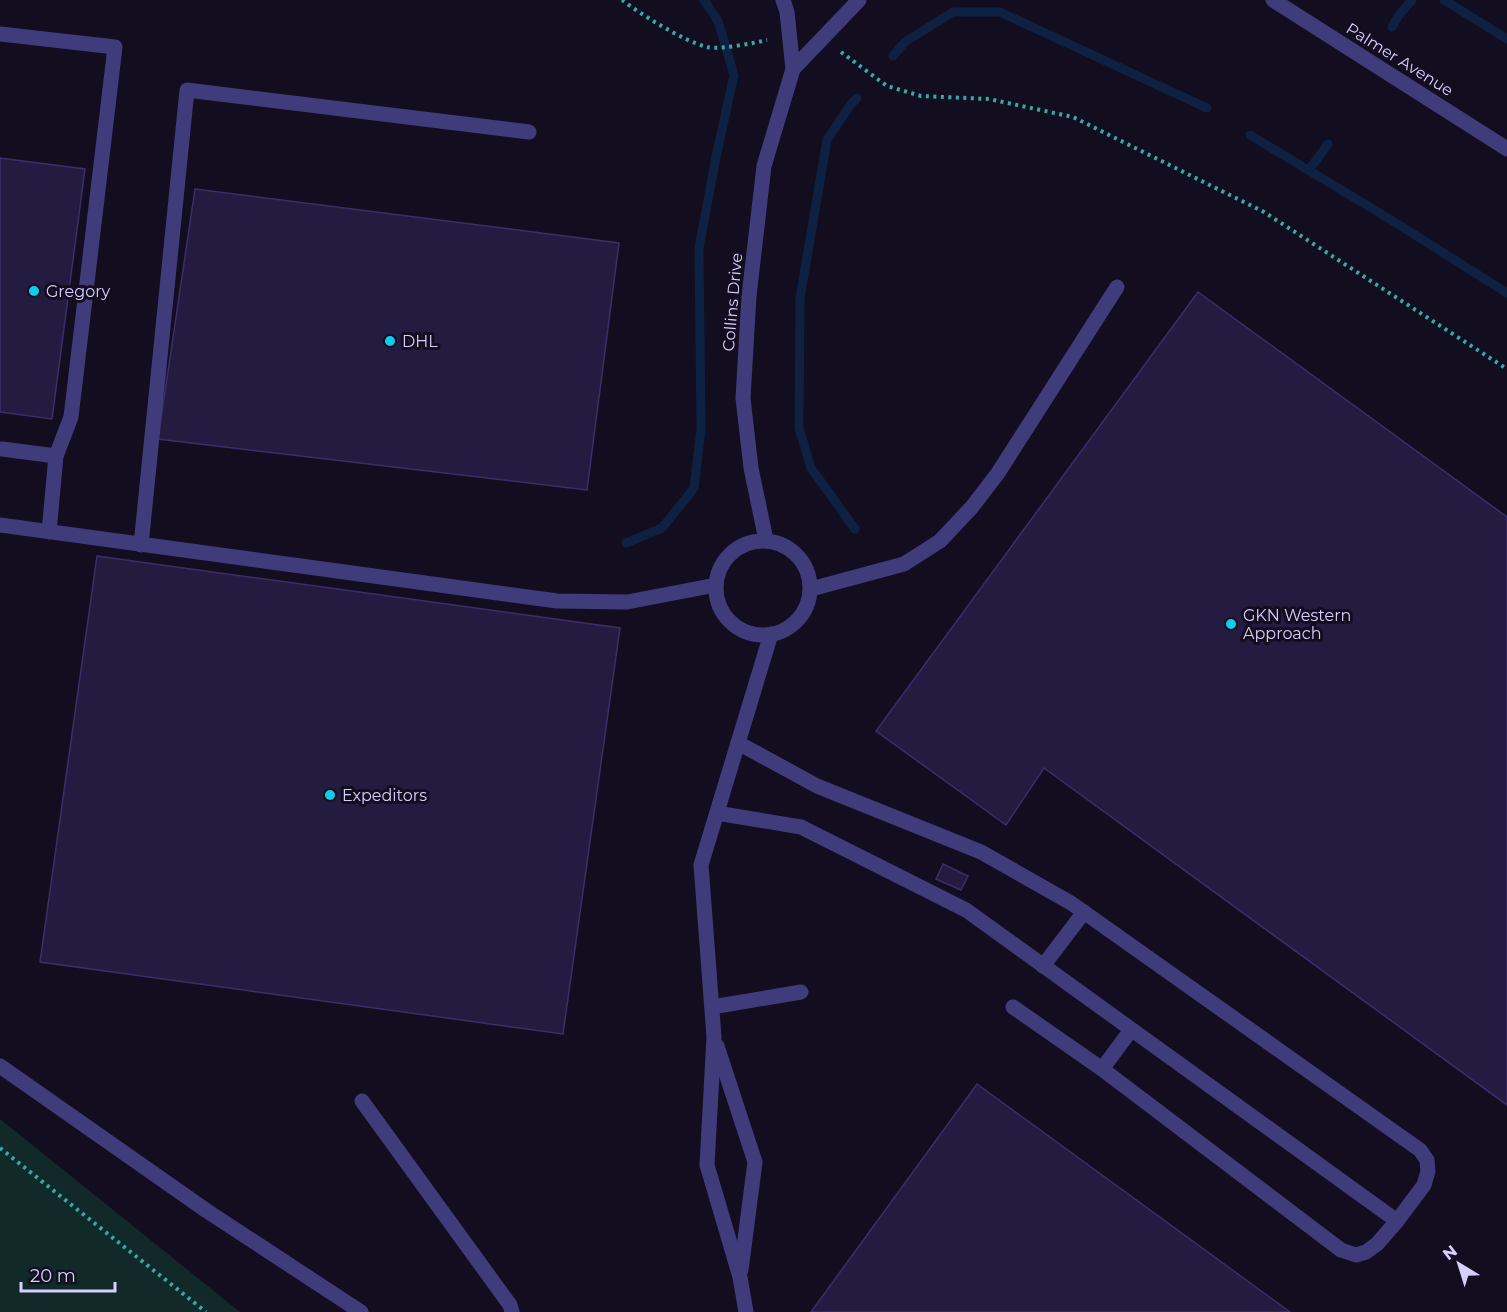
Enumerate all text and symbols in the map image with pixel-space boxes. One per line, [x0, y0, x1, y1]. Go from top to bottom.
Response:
street label: Palmer Avenue [1343, 19, 1457, 100]
street label: Collins Drive [719, 252, 746, 352]
place label: Gregory [46, 282, 111, 301]
marker: Gregory [27, 284, 41, 298]
place label: DHL [402, 332, 438, 351]
marker: DHL [383, 334, 397, 348]
place label: GKN Western Approach [1243, 606, 1351, 643]
marker: GKN Western Approach [1224, 617, 1238, 631]
place label: Expeditors [342, 786, 427, 805]
marker: Expeditors [323, 788, 337, 802]
north arrow [1429, 1234, 1489, 1294]
text: N [1439, 1241, 1461, 1264]
scale bar [21, 1255, 116, 1293]
text: 20 m [30, 1265, 76, 1287]

